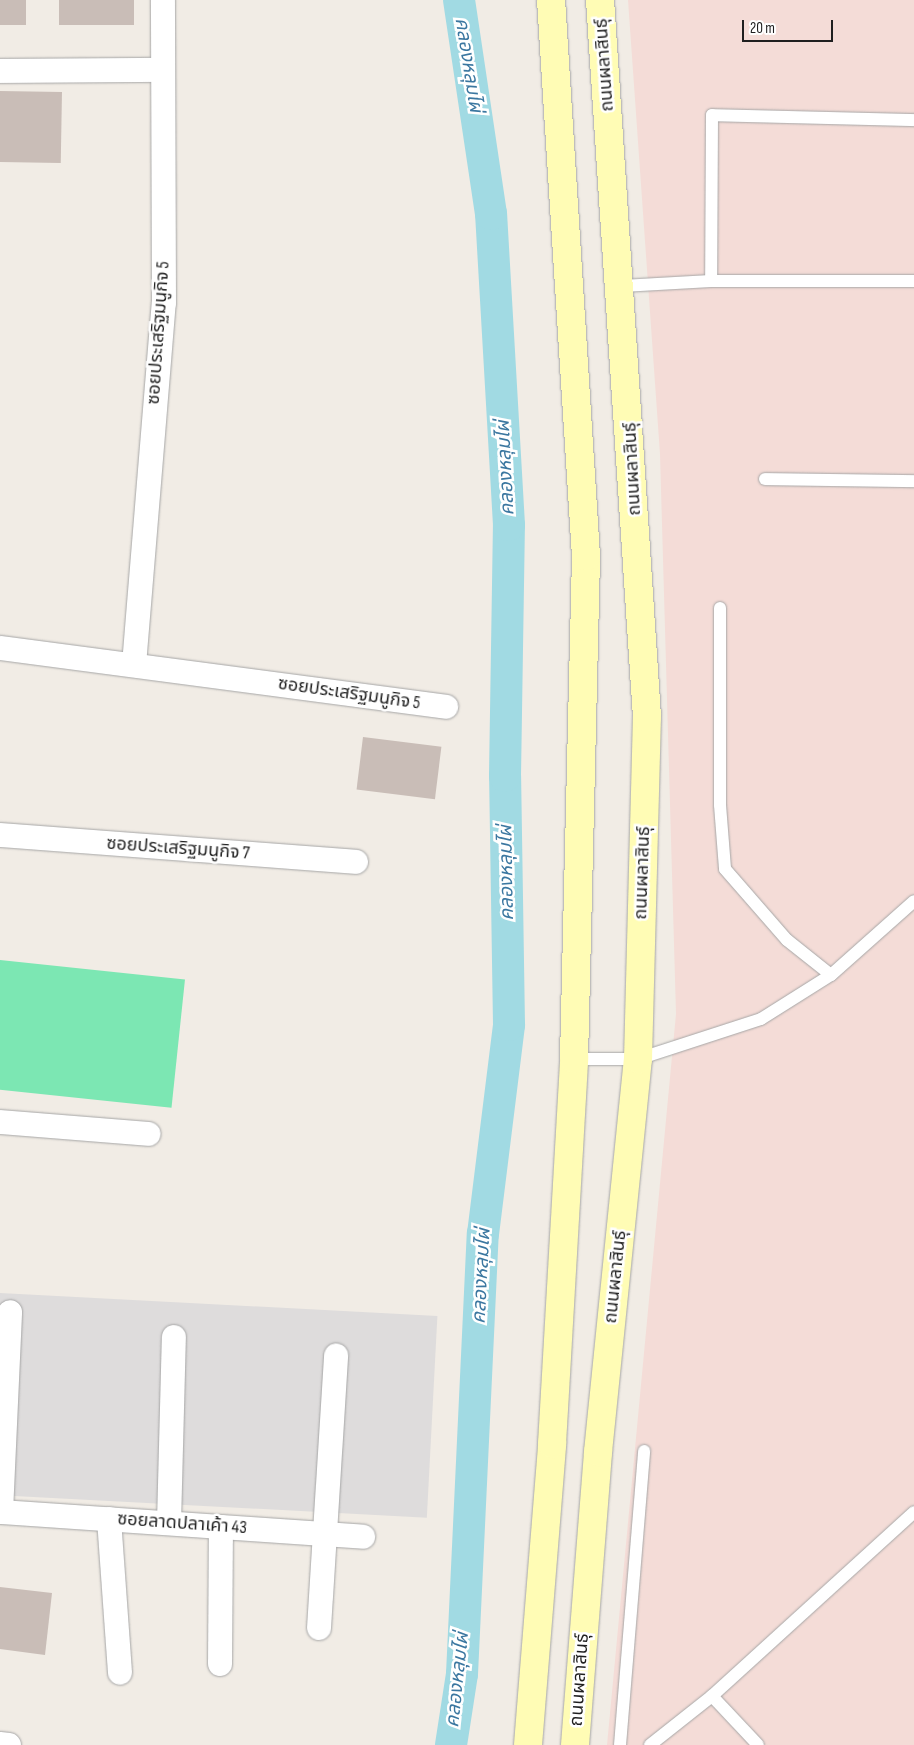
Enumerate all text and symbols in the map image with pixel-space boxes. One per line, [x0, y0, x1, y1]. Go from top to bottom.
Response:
scale bar [744, 10, 835, 42]
water label: คลองหลุมไผ่ [449, 16, 487, 114]
street label: ถนนผลาสินธุ์ [591, 18, 619, 112]
text: 20 m [750, 19, 775, 38]
street label: ซอยประเสริฐมนูกิจ 5 [143, 261, 175, 405]
water label: คลองหลุมไผ่ [492, 420, 520, 516]
street label: ถนนผลาสินธุ์ [620, 422, 646, 516]
street label: ซอยประเสริฐมนูกิจ 5 [277, 673, 421, 715]
water label: คลองหลุมไผ่ [495, 825, 519, 921]
street label: ถนนผลาสินธุ์ [631, 826, 655, 920]
street label: ซอยประเสริฐมนูกิจ 7 [106, 833, 250, 865]
water label: คลองหลุมไผ่ [468, 1228, 496, 1324]
street label: ถนนผลาสินธุ์ [600, 1229, 632, 1325]
street label: ซอยลาดปลาเค้า 43 [117, 1509, 247, 1539]
water label: คลองหลุมไผ่ [442, 1631, 474, 1729]
street label: ถนนผลาสินธุ์ [566, 1633, 594, 1727]

